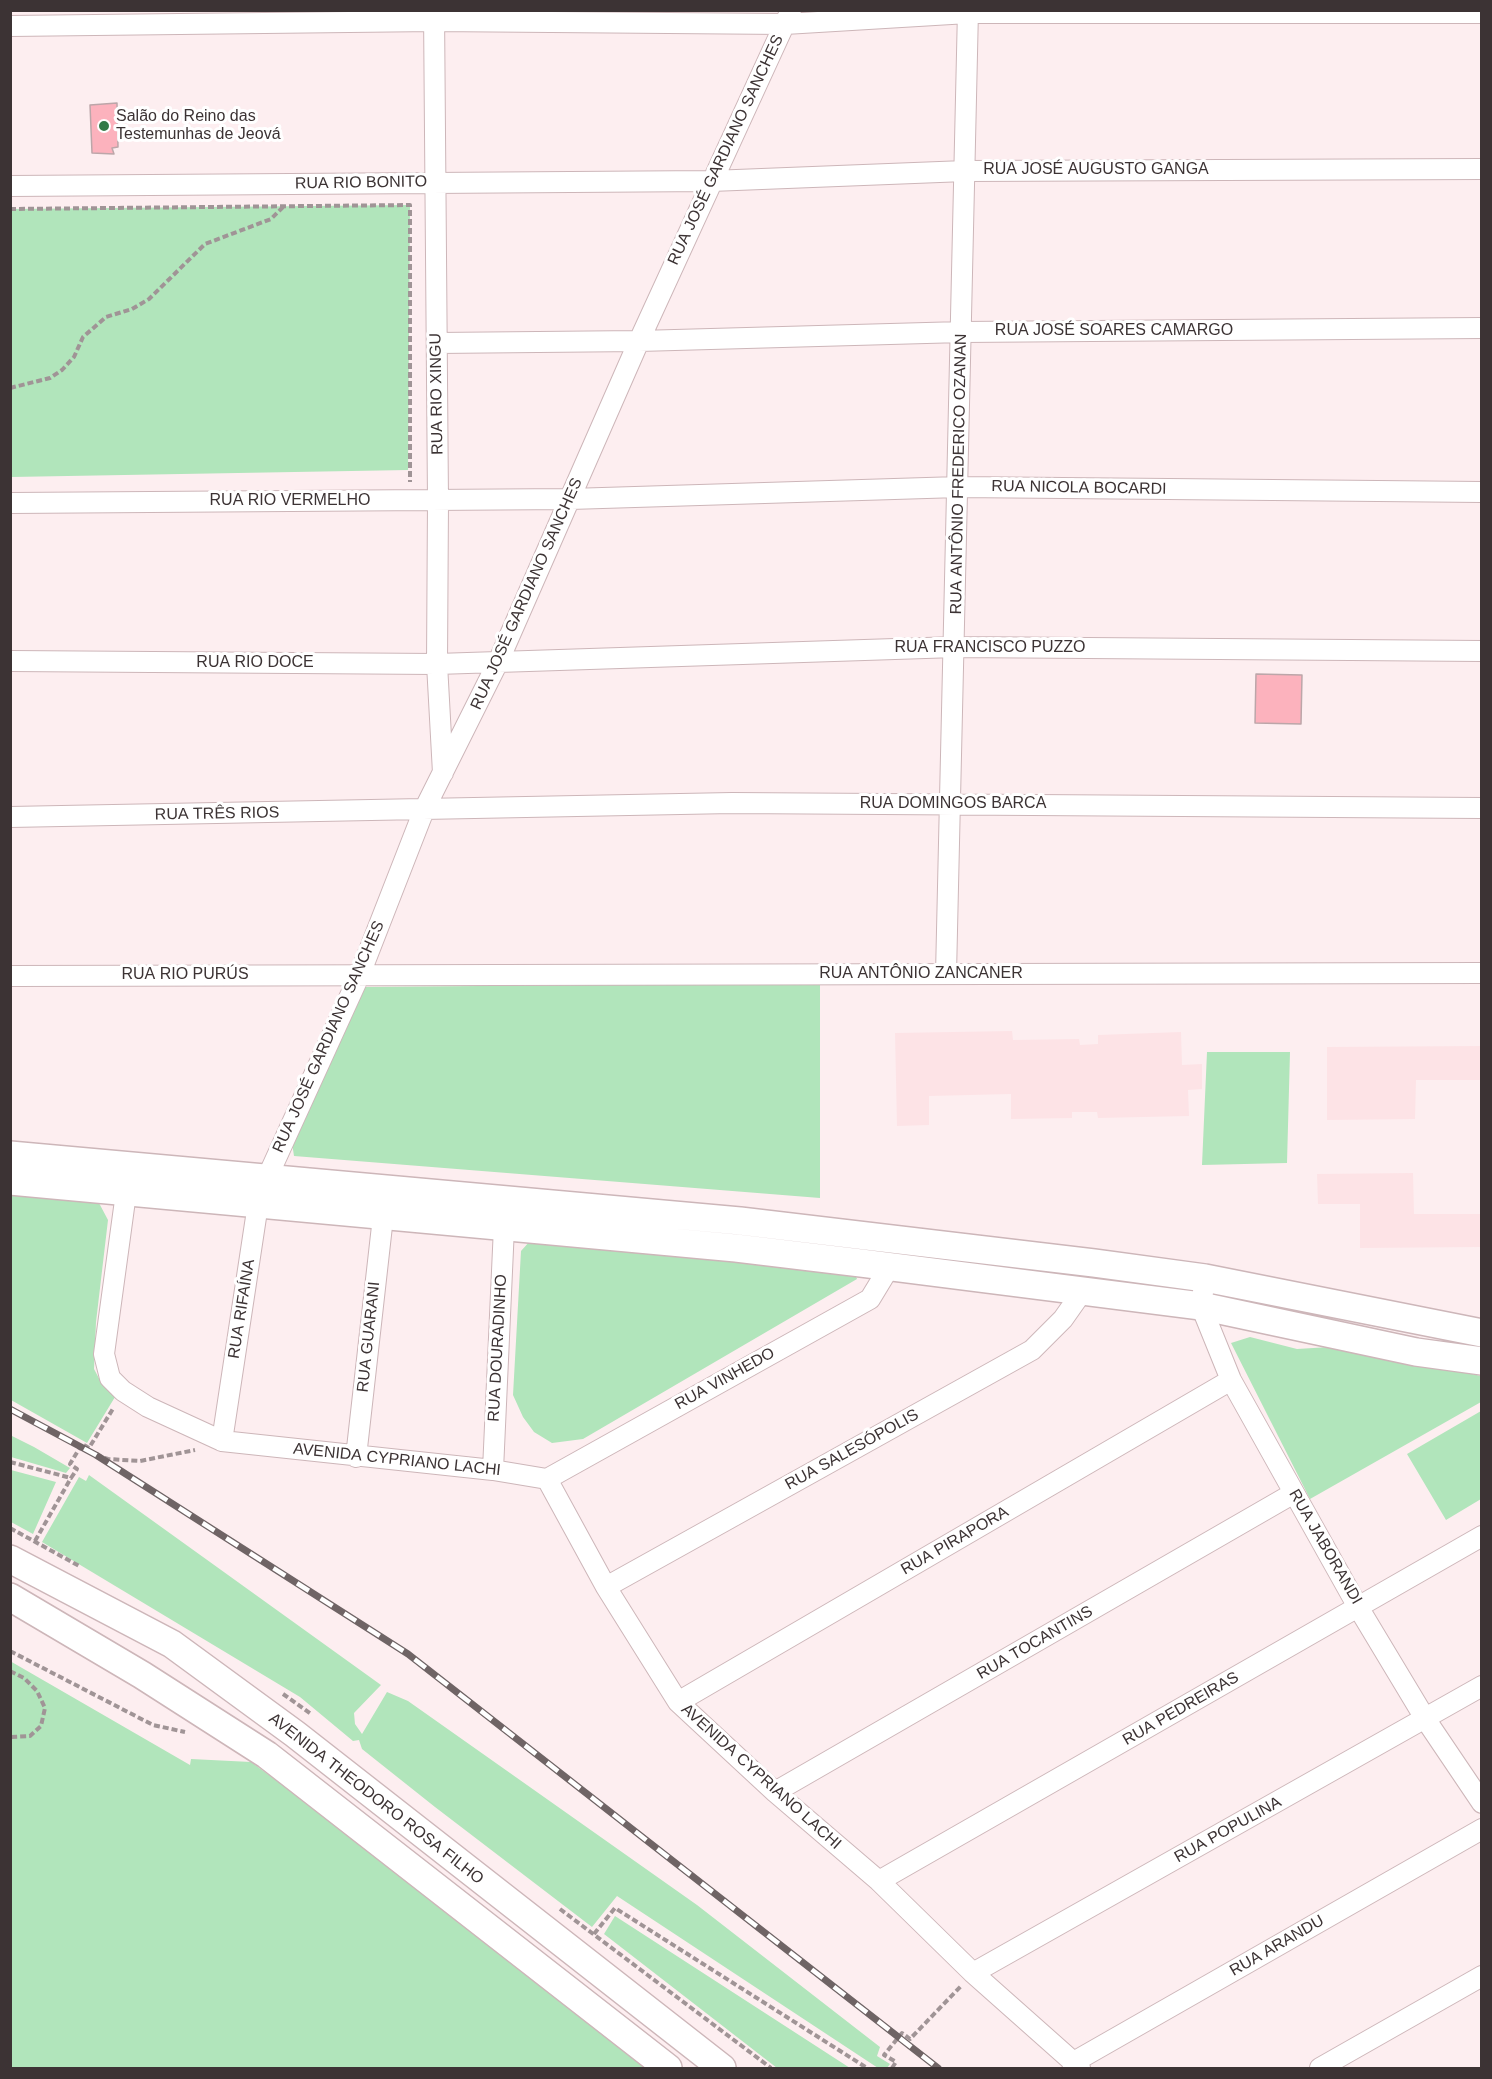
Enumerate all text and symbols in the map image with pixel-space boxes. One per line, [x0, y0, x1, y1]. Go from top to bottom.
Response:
street label: RUA JOSÉ GARDIANO SANCHES [664, 32, 788, 268]
place label: Salão do Reino das Testemunhas de Jeová [116, 107, 281, 145]
marker: Salão do Reino das Testemunhas de Jeová [97, 119, 111, 133]
street label: RUA JOSÉ AUGUSTO GANGA [983, 160, 1209, 180]
street label: RUA RIO BONITO [295, 172, 427, 194]
street label: RUA JOSÉ SOARES CAMARGO [995, 321, 1233, 341]
street label: RUA RIO XINGU [426, 333, 448, 455]
street label: RUA ANTÔNIO FREDERICO OZANAN [947, 333, 971, 615]
street label: RUA JOSÉ GARDIANO SANCHES [467, 475, 587, 713]
street label: RUA NICOLA BOCARDI [991, 477, 1167, 499]
street label: RUA RIO VERMELHO [210, 491, 370, 511]
street label: RUA FRANCISCO PUZZO [894, 638, 1086, 658]
street label: RUA RIO DOCE [196, 653, 314, 673]
street label: RUA DOMINGOS BARCA [860, 794, 1046, 814]
street label: RUA TRÊS RIOS [155, 803, 279, 825]
street label: RUA JOSÉ GARDIANO SANCHES [269, 918, 389, 1156]
street label: RUA ANTÔNIO ZANCANER [819, 964, 1023, 984]
street label: RUA RIO PURÚS [121, 965, 249, 985]
street label: RUA RIFAÍNA [225, 1258, 259, 1360]
street label: RUA DOURADINHO [485, 1274, 511, 1422]
street label: RUA GUARANI [354, 1281, 384, 1393]
street label: RUA VINHEDO [672, 1344, 778, 1414]
street label: RUA SALESÓPOLIS [782, 1405, 922, 1495]
street label: AVENIDA CYPRIANO LACHI [292, 1440, 502, 1480]
street label: RUA JABORANDI [1284, 1486, 1366, 1608]
street label: RUA PIRAPORA [898, 1502, 1012, 1580]
street label: RUA TOCANTINS [974, 1602, 1096, 1684]
street label: RUA PEDREIRAS [1120, 1668, 1242, 1750]
street label: AVENIDA CYPRIANO LACHI [677, 1700, 845, 1854]
street label: AVENIDA THEODORO ROSA FILHO [265, 1709, 487, 1889]
street label: RUA POPULINA [1171, 1793, 1285, 1867]
street label: RUA ARANDU [1226, 1911, 1328, 1981]

